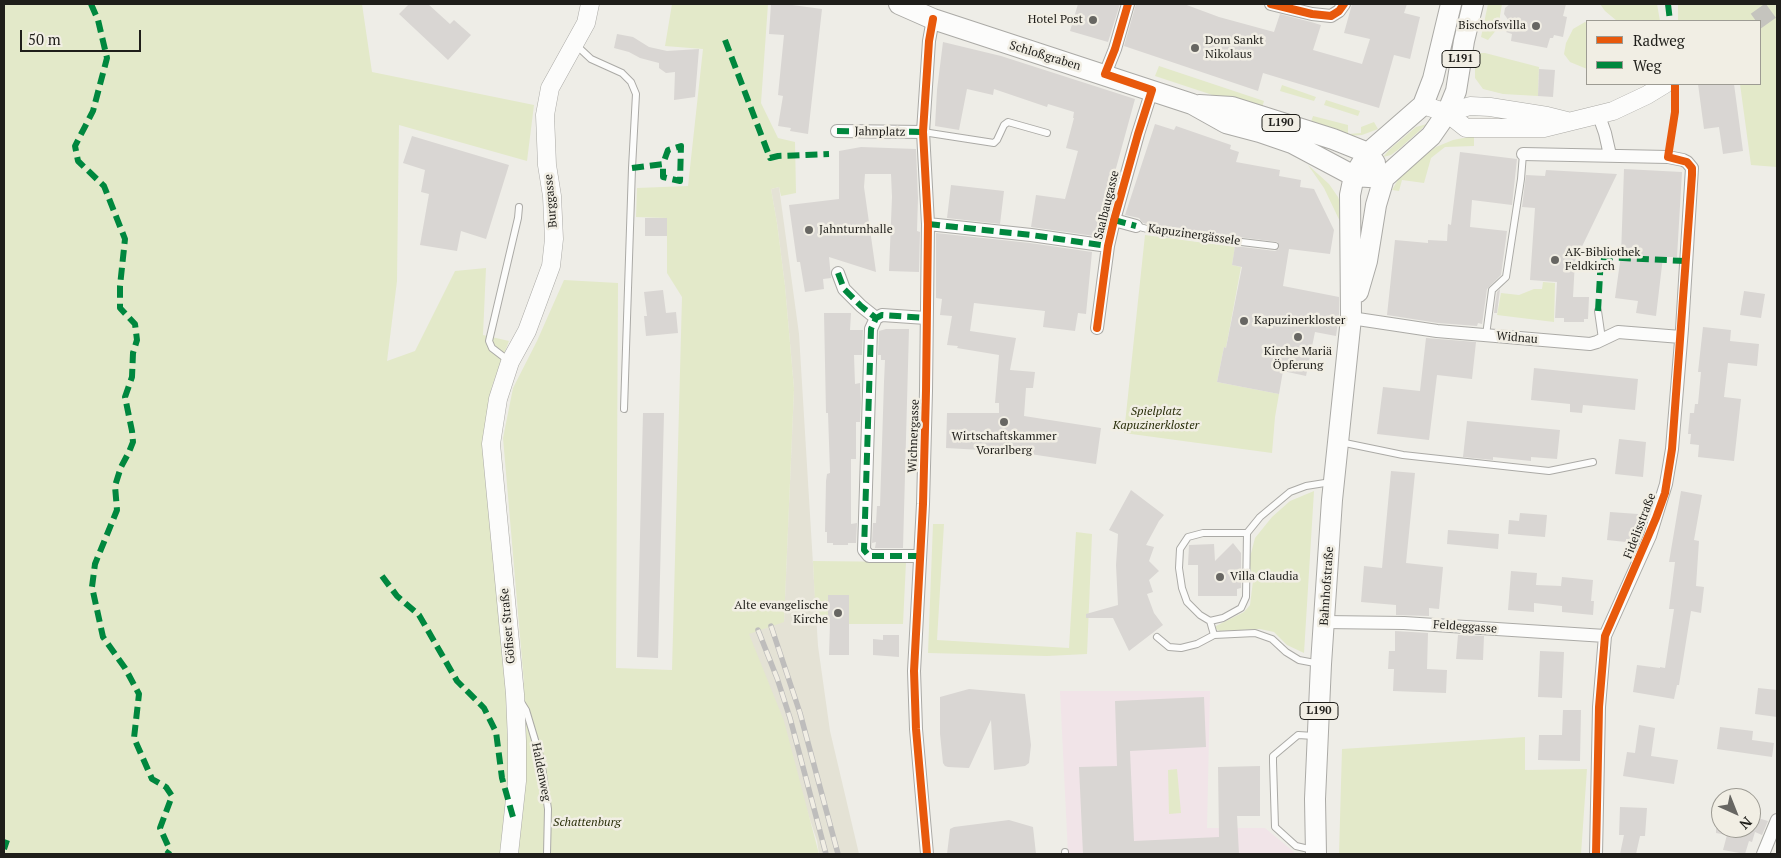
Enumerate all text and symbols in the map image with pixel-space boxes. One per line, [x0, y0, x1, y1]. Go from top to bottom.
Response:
place label: Hotel Post [1028, 13, 1083, 27]
marker: Hotel Post [1087, 14, 1099, 26]
place label: Bischofsvilla [1458, 19, 1526, 33]
scale bar [22, 20, 144, 52]
marker: Bischofsvilla [1530, 20, 1542, 32]
legend [1586, 20, 1761, 85]
text: 50 m [28, 29, 61, 49]
text: Radweg [1633, 30, 1685, 50]
place label: Dom Sankt Nikolaus [1205, 34, 1264, 62]
street label: Schloßgraben [1008, 38, 1082, 74]
marker: Dom Sankt Nikolaus [1189, 42, 1201, 54]
road number: L191 [1442, 51, 1480, 68]
text: Weg [1633, 55, 1661, 75]
road number: L190 [1262, 115, 1300, 132]
street label: Jahnplatz [854, 124, 906, 140]
street label: Saalbaugasse [1091, 169, 1123, 241]
street label: Burggasse [541, 173, 561, 229]
street label: Kapuzinergässele [1147, 221, 1241, 249]
place label: Jahnturnhalle [819, 223, 893, 237]
marker: Jahnturnhalle [803, 224, 815, 236]
place label: AK-Bibliothek Feldkirch [1565, 246, 1640, 274]
marker: AK-Bibliothek Feldkirch [1549, 254, 1561, 266]
place label: Kapuzinerkloster [1254, 314, 1345, 328]
marker: Kapuzinerkloster [1238, 315, 1250, 327]
street label: Widnau [1496, 329, 1538, 347]
marker: Kirche Mariä Öpferung [1292, 331, 1304, 343]
place label: Kirche Mariä Öpferung [1264, 345, 1332, 373]
street label: Wichnergasse [906, 399, 922, 473]
park label: Spielplatz Kapuzinerkloster [1113, 405, 1199, 433]
marker: Wirtschaftskammer Vorarlberg [998, 416, 1010, 428]
place label: Wirtschaftskammer Vorarlberg [952, 430, 1056, 458]
street label: Fidelisstraße [1621, 491, 1659, 561]
street label: Bahnhofstraße [1317, 546, 1337, 626]
place label: Villa Claudia [1230, 570, 1299, 584]
marker: Villa Claudia [1214, 571, 1226, 583]
street label: Göfiser Straße [498, 587, 518, 665]
place label: Alte evangelische Kirche [734, 599, 828, 627]
marker: Alte evangelische Kirche [832, 607, 844, 619]
street label: Feldeggasse [1433, 618, 1497, 636]
road number: L190 [1300, 702, 1338, 719]
street label: Haldenweg [528, 742, 554, 802]
north arrow [1711, 788, 1761, 838]
text: N [1736, 813, 1756, 834]
park label: Schattenburg [553, 816, 621, 830]

